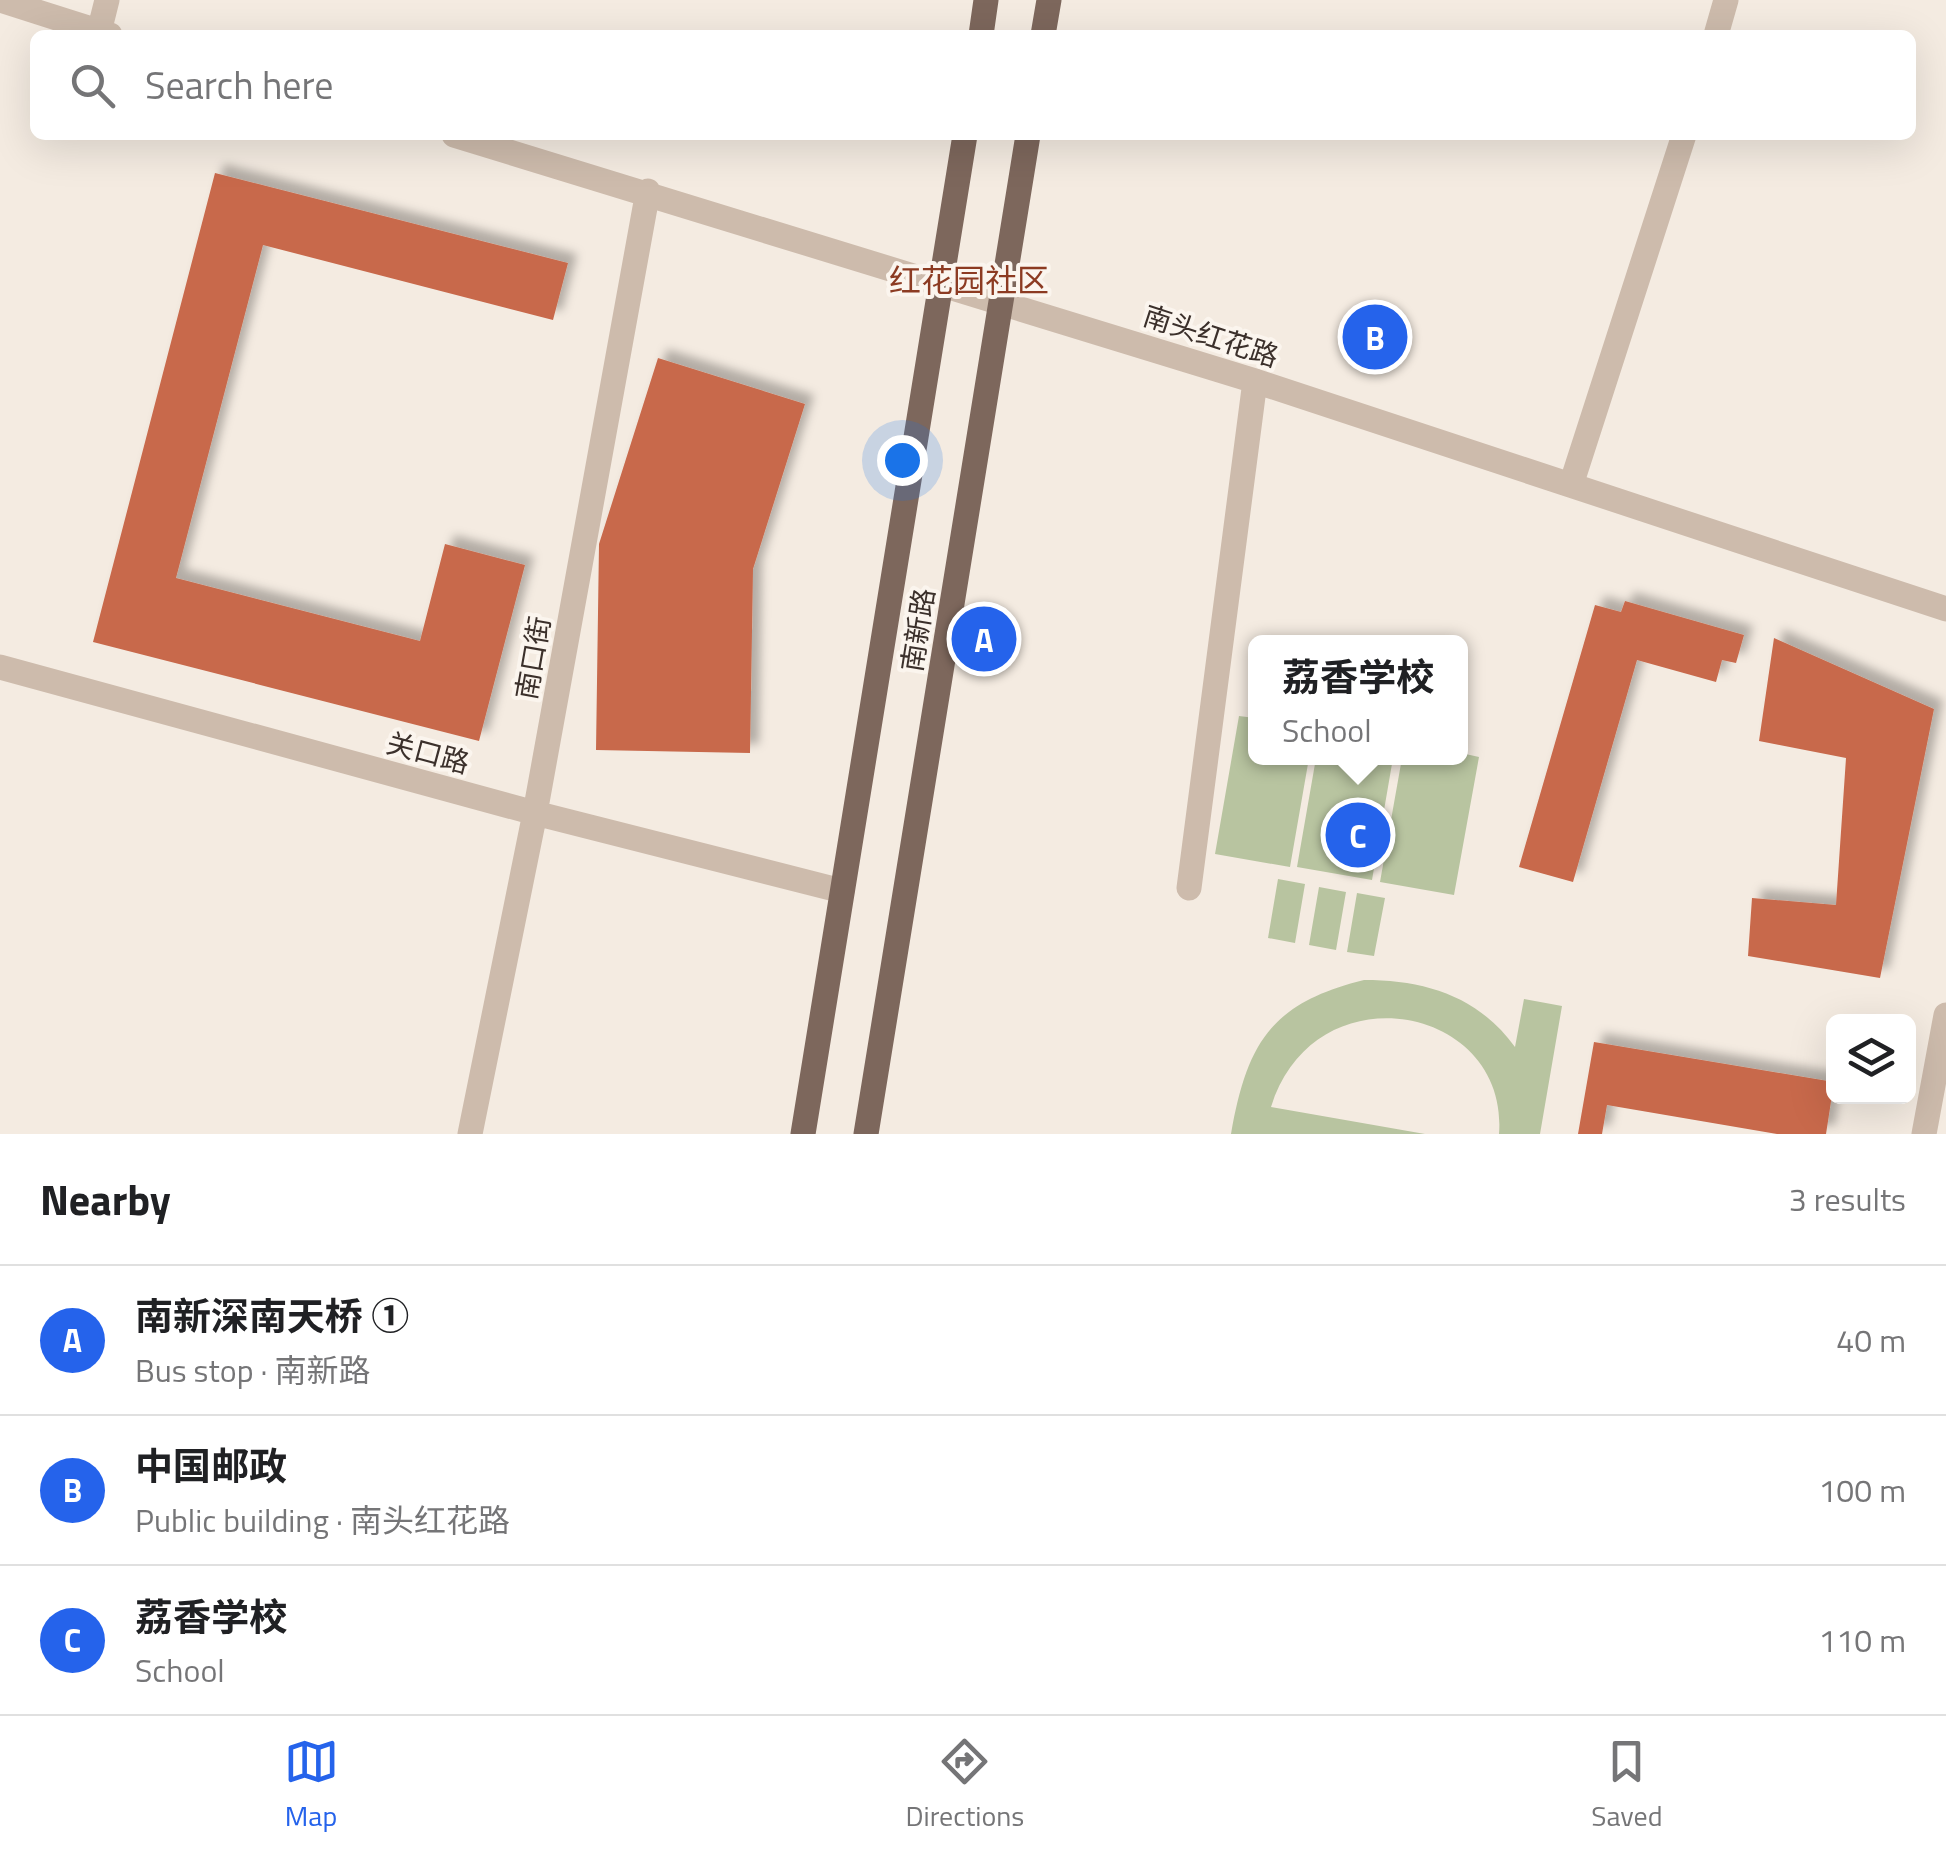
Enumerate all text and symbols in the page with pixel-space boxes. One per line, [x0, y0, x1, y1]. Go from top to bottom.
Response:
search box [30, 30, 1916, 140]
text: Search here [145, 56, 333, 114]
icon: search [65, 58, 120, 113]
district label: 红花园社区 [889, 256, 1049, 304]
street label: 南头红花路 [1138, 293, 1284, 378]
pin: B [1342, 300, 1408, 374]
your location [877, 435, 928, 486]
street label: 南新路 [890, 585, 945, 675]
pin: A [952, 602, 1016, 676]
street label: 南口街 [504, 613, 561, 703]
popup [1248, 635, 1468, 765]
text: 荔香学校 [1282, 648, 1434, 706]
text: School [1282, 706, 1372, 754]
street label: 关口路 [382, 721, 474, 784]
pin: C [1326, 798, 1390, 872]
map controls [1826, 1014, 1916, 1104]
button: layers [1826, 1014, 1916, 1104]
text: Nearby [40, 1167, 171, 1231]
text: 3 results [1789, 1175, 1906, 1223]
text: 南新深南天桥 ① [135, 1287, 409, 1345]
text: A [63, 1316, 82, 1364]
text: 40 m [1836, 1316, 1906, 1364]
text: Bus stop · 南新路 [135, 1346, 371, 1394]
text: 中国邮政 [135, 1437, 287, 1495]
text: B [63, 1466, 82, 1514]
text: 100 m [1818, 1466, 1906, 1514]
text: Public building · 南头红花路 [135, 1496, 510, 1544]
text: 荔香学校 [135, 1588, 287, 1646]
text: C [64, 1616, 81, 1664]
text: 110 m [1818, 1616, 1906, 1664]
text: School [135, 1646, 225, 1694]
tab: Map [284, 1734, 339, 1837]
tab: Directions [906, 1734, 1024, 1837]
tab: Saved [1591, 1734, 1662, 1837]

